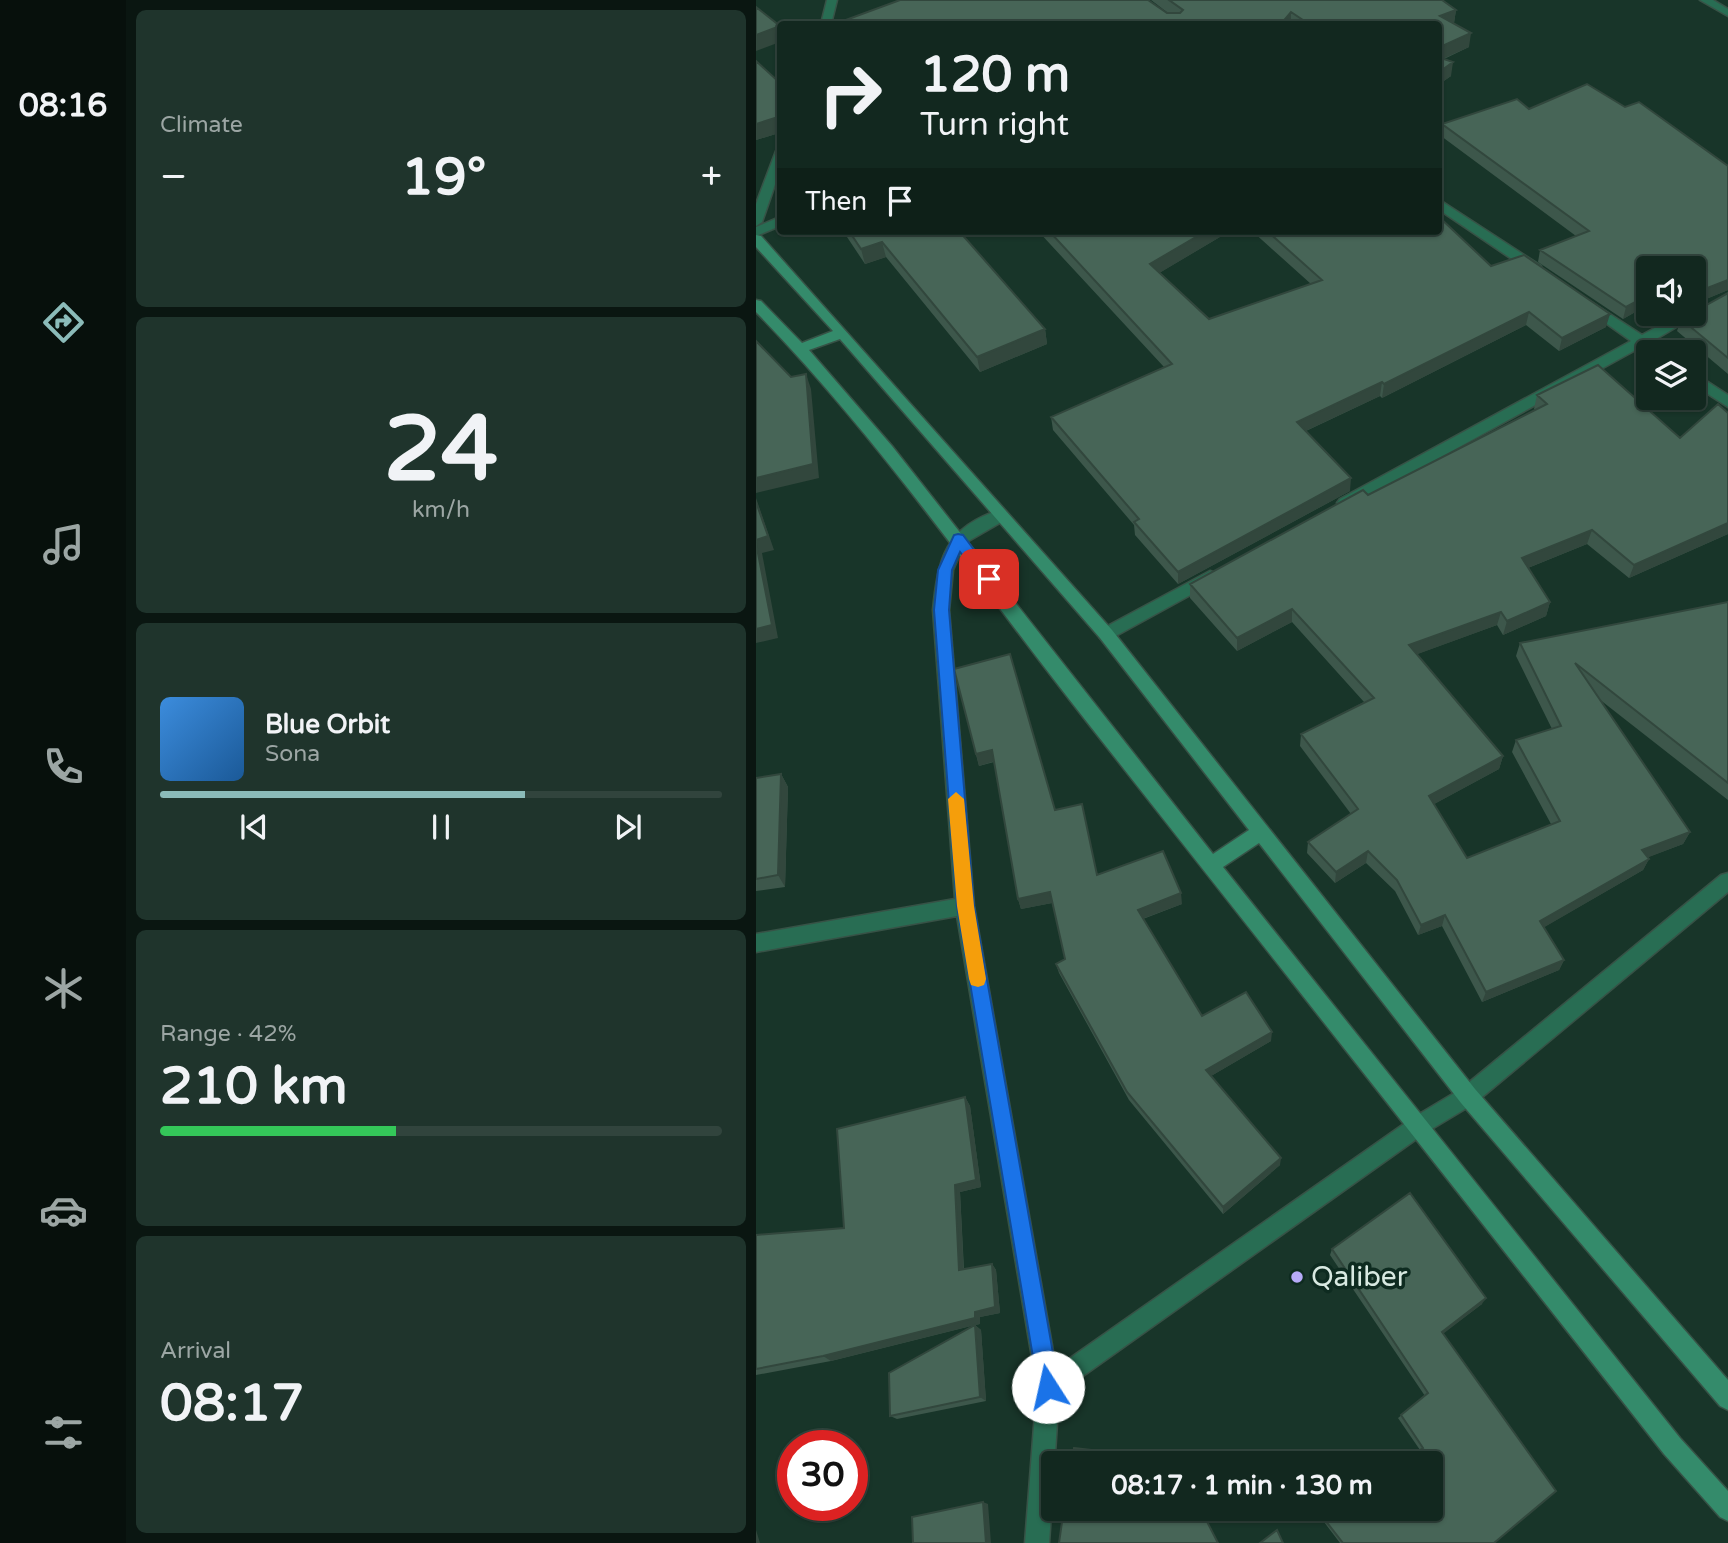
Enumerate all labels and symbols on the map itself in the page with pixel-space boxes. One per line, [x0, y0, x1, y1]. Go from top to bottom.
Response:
pin [959, 549, 1019, 609]
place label: Qaliber [1311, 1260, 1408, 1294]
marker: Qaliber [1289, 1269, 1305, 1285]
position arrow [1011, 1350, 1085, 1424]
speed limit sign: 30 [777, 1430, 868, 1521]

